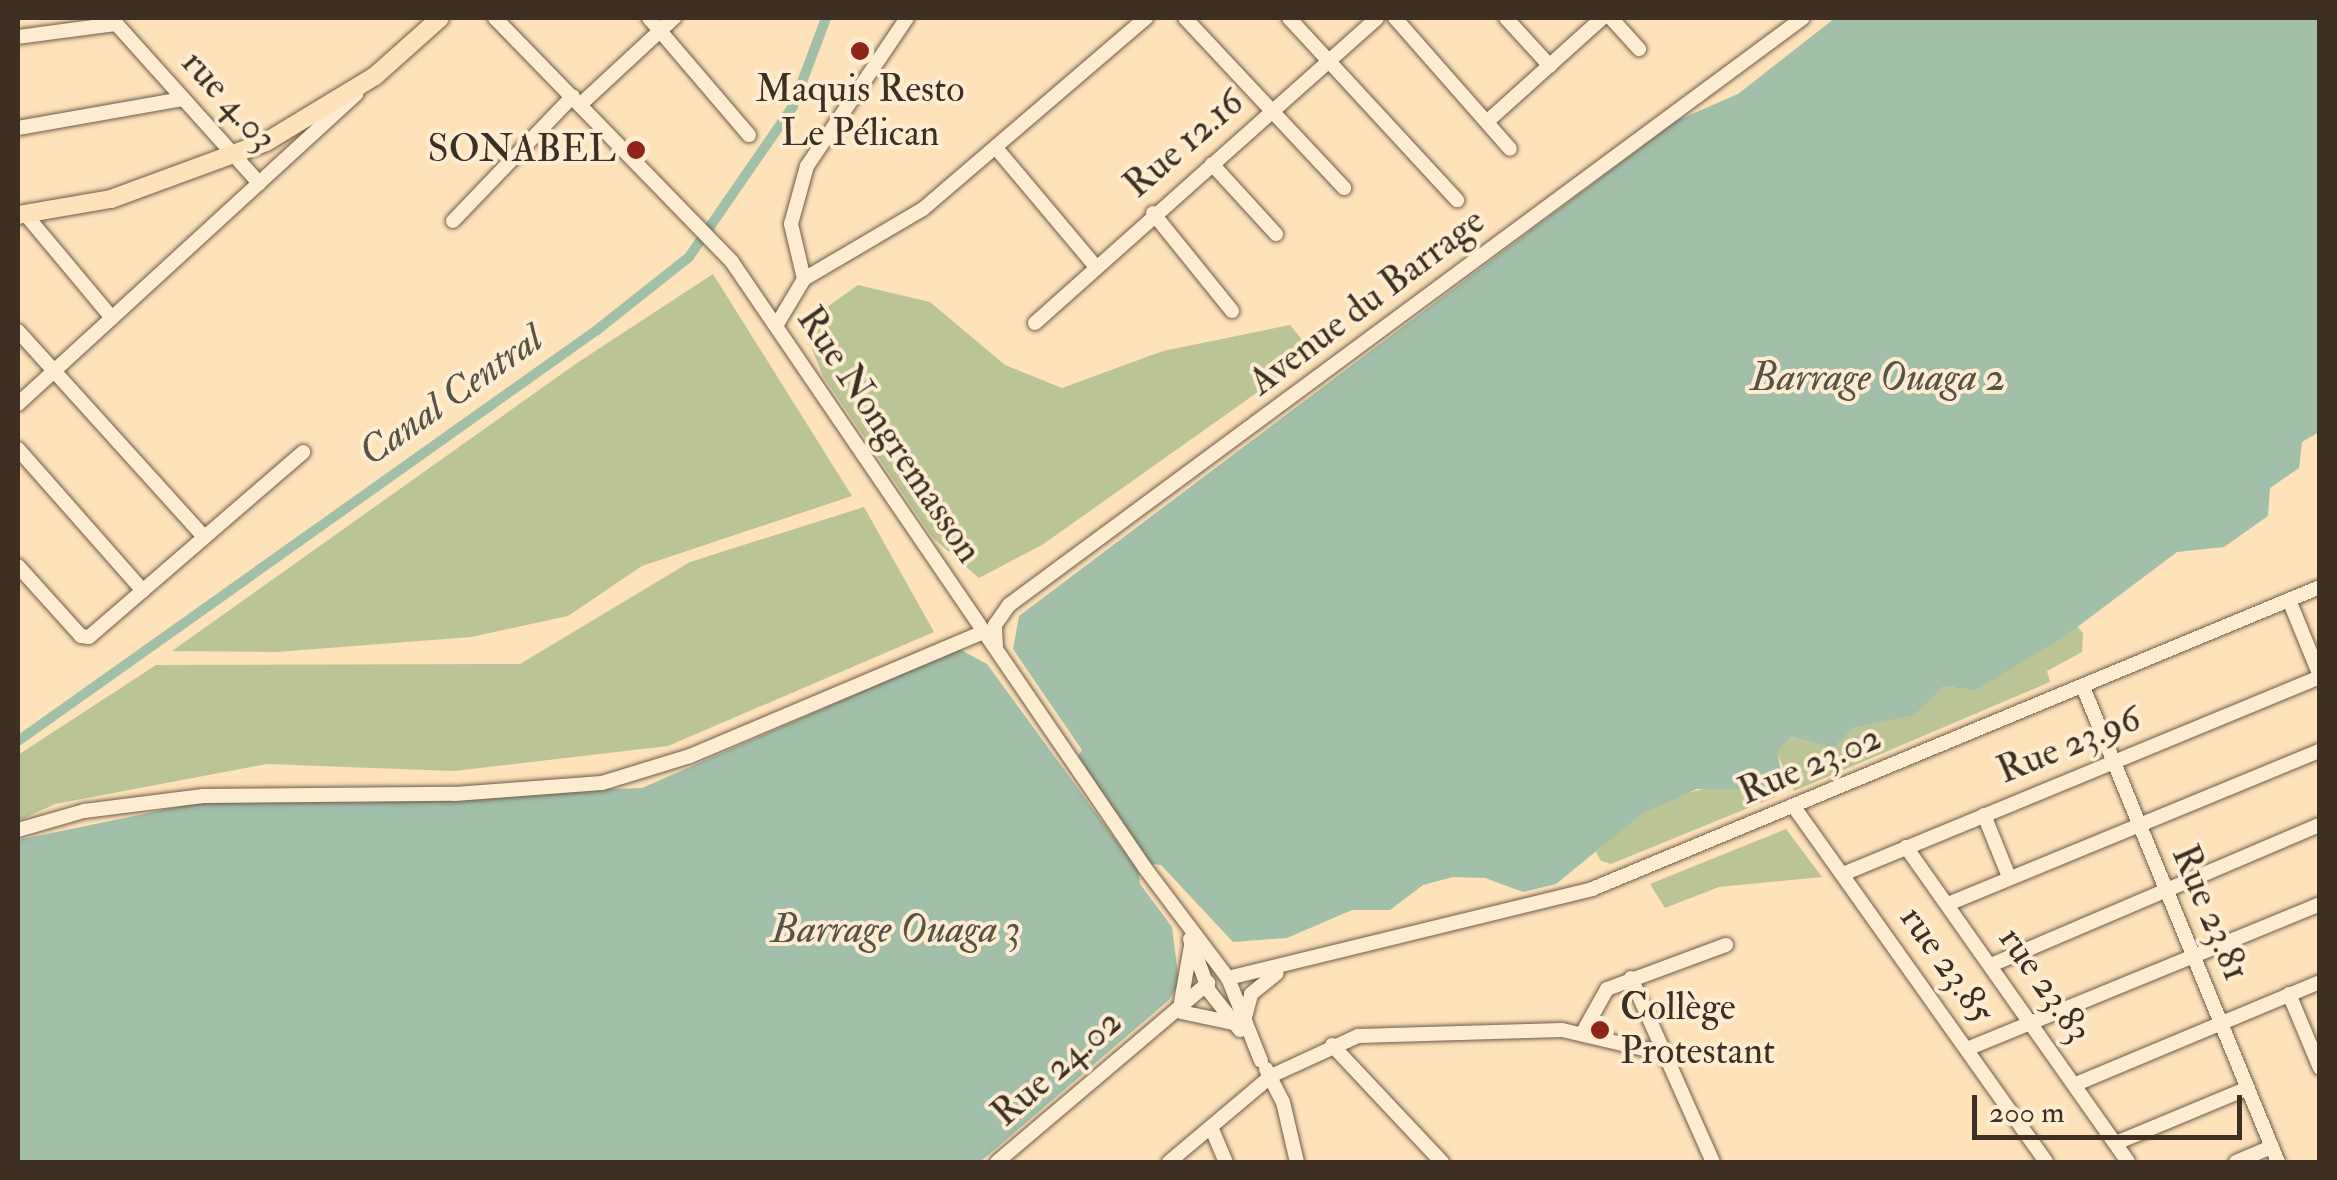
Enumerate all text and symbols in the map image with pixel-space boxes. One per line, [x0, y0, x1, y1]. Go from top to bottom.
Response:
marker: Maquis Resto Le Pélican [849, 40, 871, 62]
street label: rue 4.03 [172, 41, 286, 161]
place label: Maquis Resto Le Pélican [755, 67, 965, 156]
street label: Rue 12.16 [1115, 80, 1253, 208]
place label: SONABEL [428, 127, 616, 173]
marker: SONABEL [625, 139, 647, 161]
street label: Avenue du Barrage [1240, 199, 1494, 405]
street label: Rue Nongremasson [786, 298, 992, 572]
water label: Canal Central [350, 315, 552, 477]
water label: Barrage Ouaga 2 [1750, 354, 2006, 402]
street label: Rue 23.96 [1991, 696, 2147, 794]
street label: Rue 23.02 [1732, 715, 1888, 815]
street label: Rue 23.81 [2161, 838, 2259, 988]
street label: rue 23.85 [1890, 897, 2004, 1033]
water label: Barrage Ouaga 3 [771, 906, 1021, 954]
street label: rue 23.83 [1989, 918, 2101, 1052]
place label: Collège Protestant [1620, 985, 1775, 1074]
street label: Rue 24.02 [983, 999, 1131, 1137]
marker: Collège Protestant [1589, 1019, 1611, 1041]
scale bar [1977, 1075, 2247, 1137]
text: 200 m [1989, 1094, 2065, 1131]

